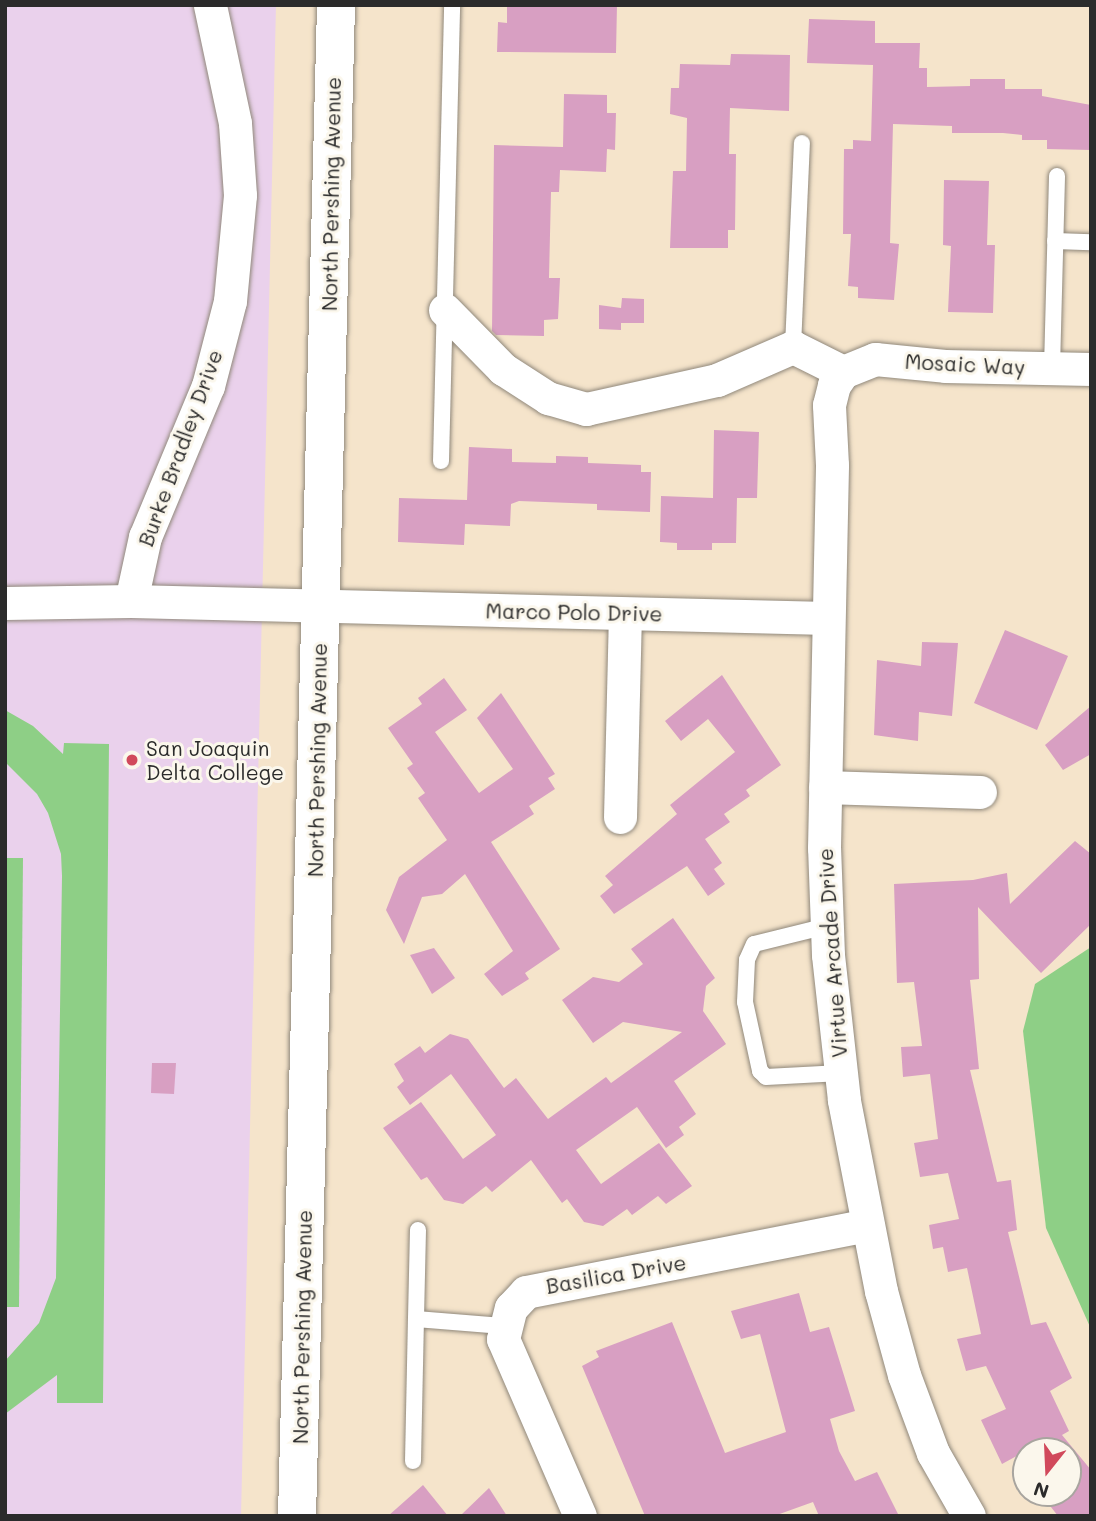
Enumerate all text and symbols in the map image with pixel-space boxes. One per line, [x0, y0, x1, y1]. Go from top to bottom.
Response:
street label: North Pershing Avenue [316, 77, 346, 311]
street label: Burke Bradley Drive [133, 346, 227, 550]
street label: Mosaic Way [904, 348, 1026, 380]
street label: Marco Polo Drive [485, 598, 663, 626]
street label: North Pershing Avenue [302, 643, 332, 877]
place label: San Joaquin Delta College [146, 735, 284, 785]
marker: San Joaquin Delta College [124, 752, 140, 768]
street label: Virtue Arcade Drive [812, 847, 852, 1059]
street label: North Pershing Avenue [287, 1210, 317, 1444]
street label: Basilica Drive [544, 1249, 688, 1299]
north arrow [1012, 1437, 1082, 1507]
text: N [1030, 1476, 1052, 1505]

